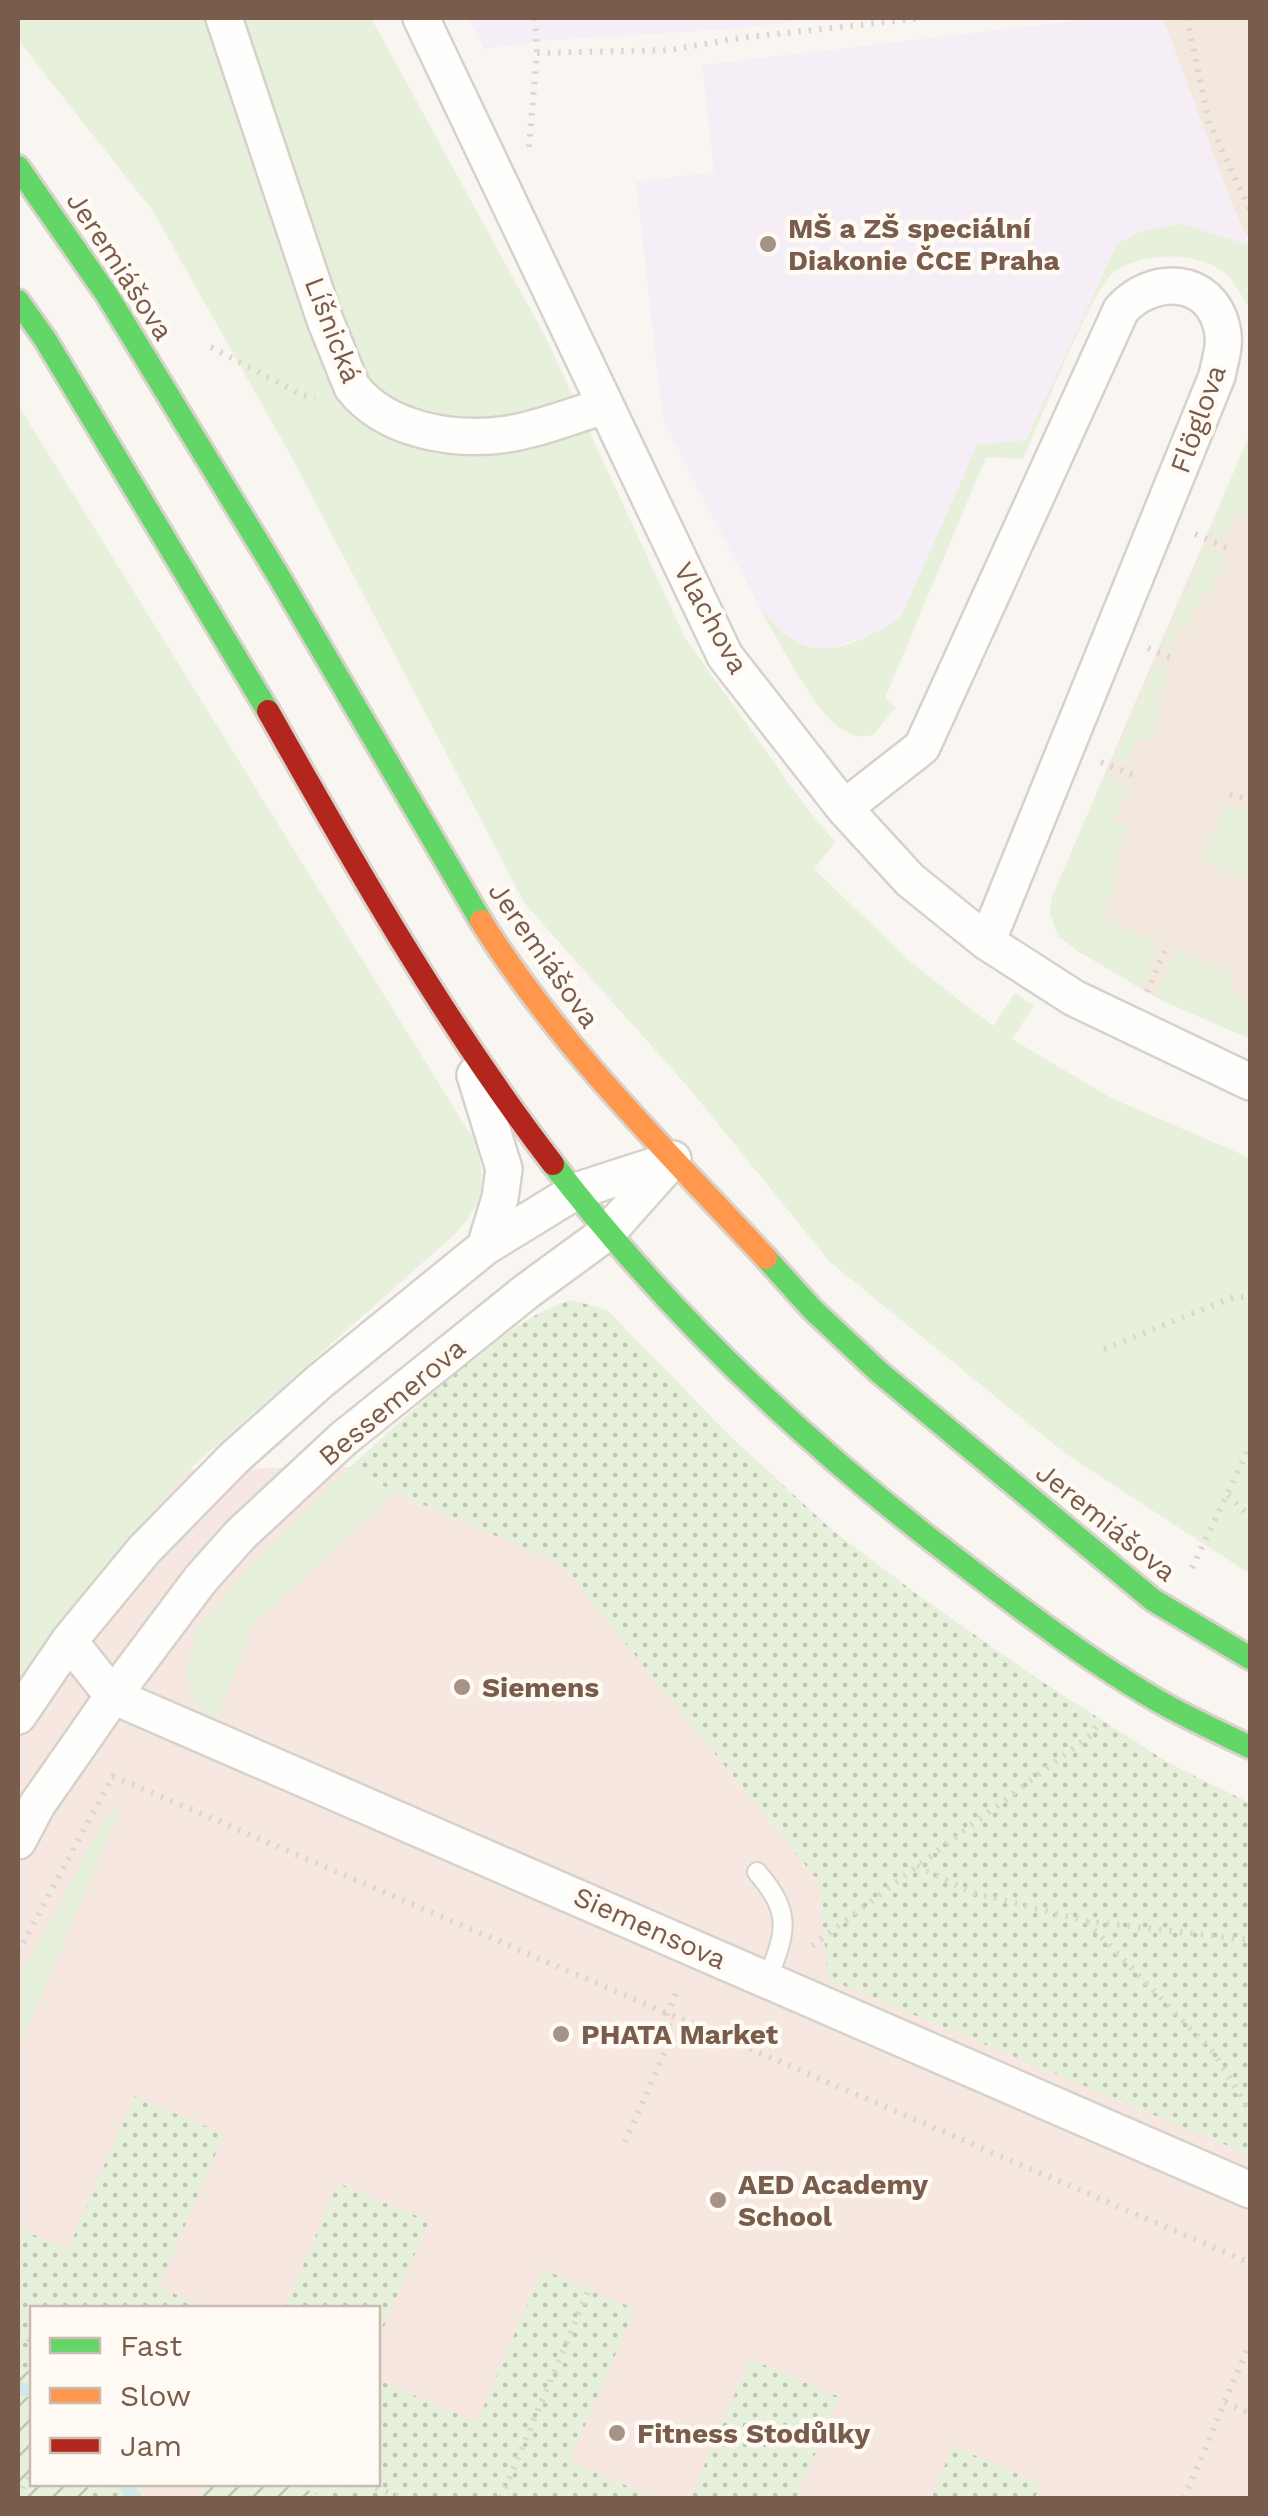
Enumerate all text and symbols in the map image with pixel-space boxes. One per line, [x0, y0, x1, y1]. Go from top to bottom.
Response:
street label: Jeremiášova [60, 186, 180, 347]
place label: MŠ a ZŠ speciální Diakonie ČCE Praha [788, 212, 1061, 277]
marker: MŠ a ZŠ speciální Diakonie ČCE Praha [757, 233, 779, 255]
street label: Líšnická [298, 272, 368, 388]
street label: Flöglova [1163, 360, 1233, 478]
street label: Vlachova [667, 556, 755, 680]
street label: Jeremiášova [482, 876, 606, 1034]
street label: Bessemerova [312, 1331, 472, 1473]
street label: Jeremiášova [1029, 1456, 1183, 1589]
place label: Siemens [482, 1671, 599, 1704]
marker: Siemens [451, 1676, 473, 1698]
street label: Siemensova [569, 1880, 731, 1976]
place label: PHATA Market [581, 2018, 778, 2051]
marker: PHATA Market [550, 2023, 572, 2045]
place label: AED Academy School [738, 2168, 928, 2233]
marker: AED Academy School [707, 2189, 729, 2211]
legend [30, 2306, 380, 2486]
text: Fast [120, 2328, 183, 2363]
text: Slow [120, 2378, 191, 2413]
place label: Fitness Stodůlky [637, 2417, 870, 2450]
marker: Fitness Stodůlky [606, 2422, 628, 2444]
text: Jam [120, 2428, 182, 2463]

